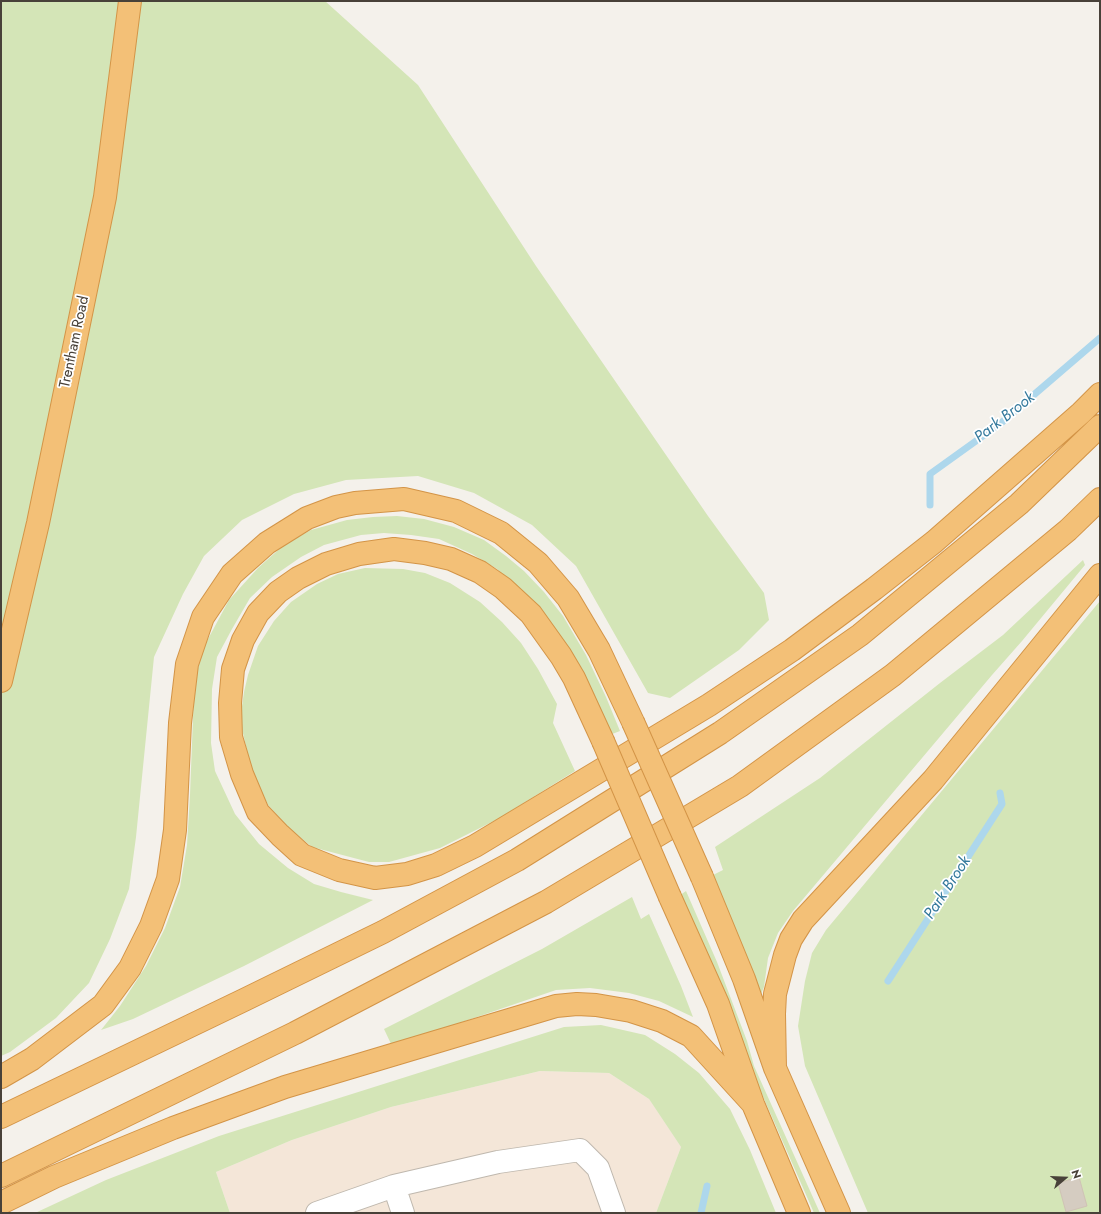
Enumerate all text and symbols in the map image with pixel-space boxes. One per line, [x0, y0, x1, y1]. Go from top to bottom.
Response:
street label: Trentham Road [56, 294, 94, 390]
water label: Park Brook [971, 388, 1039, 448]
water label: Park Brook [921, 853, 975, 923]
north arrow [1045, 1158, 1085, 1198]
text: N [1067, 1167, 1085, 1181]

